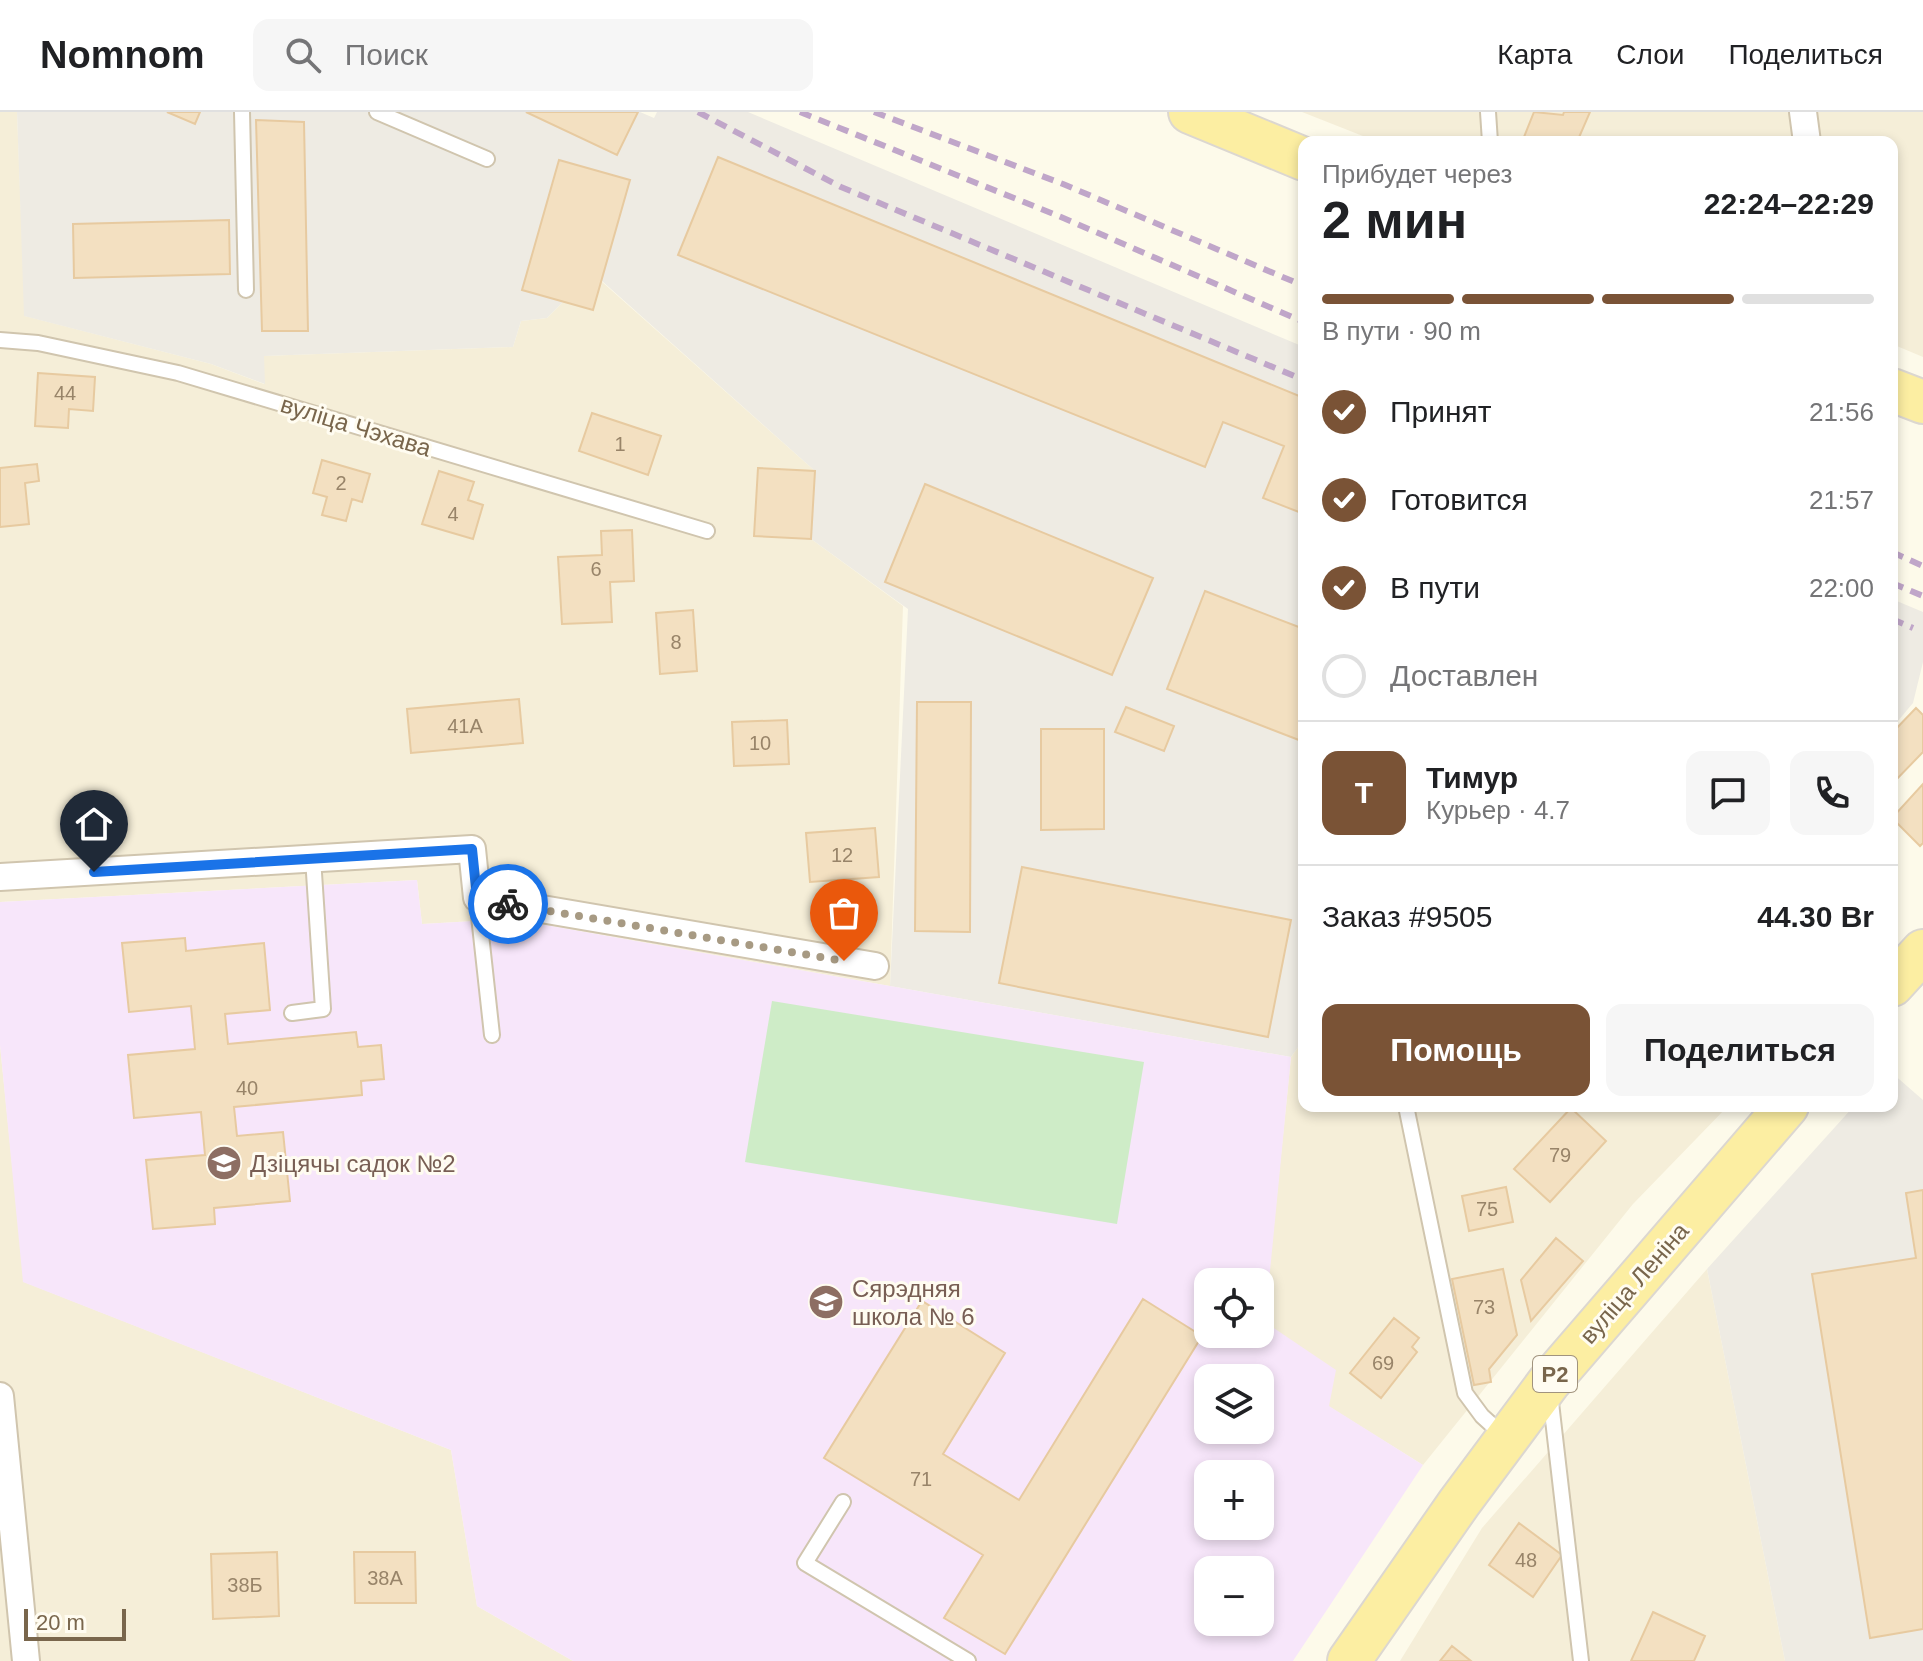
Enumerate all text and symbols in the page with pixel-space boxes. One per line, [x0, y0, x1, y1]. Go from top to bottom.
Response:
search box [253, 19, 813, 91]
icon: search [281, 33, 325, 77]
text: Nomnom [40, 34, 205, 76]
text: Поиск [345, 38, 428, 71]
text: Карта [1497, 39, 1572, 70]
text: Слои [1616, 39, 1684, 70]
text: Поделиться [1728, 39, 1883, 70]
text: Прибудет через [1322, 159, 1512, 189]
text: 22:24–22:29 [1704, 187, 1874, 220]
text: 2 мин [1322, 191, 1467, 249]
text: В пути · 90 m [1322, 316, 1481, 346]
house number: 44 [54, 382, 76, 404]
street label: вуліца Чэхава [278, 390, 435, 462]
icon: check [1322, 390, 1366, 434]
text: Принят [1390, 395, 1492, 428]
text: 21:56 [1809, 397, 1874, 427]
house number: 1 [614, 433, 626, 455]
house number: 2 [335, 472, 347, 494]
icon: check [1322, 478, 1366, 522]
text: Готовится [1390, 483, 1528, 516]
text: 21:57 [1809, 485, 1874, 515]
house number: 4 [447, 503, 459, 525]
house number: 6 [590, 558, 602, 580]
icon: check [1322, 566, 1366, 610]
text: В пути [1390, 571, 1480, 604]
text: 22:00 [1809, 573, 1874, 603]
house number: 8 [670, 631, 682, 653]
text: Доставлен [1390, 659, 1538, 692]
house number: 41А [447, 715, 483, 737]
house number: 10 [749, 732, 771, 754]
button: chat [1686, 751, 1770, 835]
button: phone [1790, 751, 1874, 835]
text: Тимур [1426, 761, 1518, 794]
text: Т [1355, 776, 1373, 809]
pin [60, 790, 128, 872]
text: Курьер · 4.7 [1426, 795, 1570, 825]
icon: home [72, 802, 116, 846]
house number: 12 [831, 844, 853, 866]
courier [468, 864, 548, 944]
pin [810, 879, 878, 961]
icon: bike [486, 882, 530, 926]
icon: bag [822, 891, 866, 935]
text: Заказ #9505 [1322, 900, 1492, 933]
text: 44.30 Br [1757, 900, 1874, 933]
button: Помощь [1322, 1004, 1590, 1096]
button: Поделиться [1606, 1004, 1874, 1096]
house number: 40 [236, 1077, 258, 1099]
school or university icon: Дзіцячы садок №2 [205, 1144, 243, 1182]
house number: 79 [1549, 1144, 1571, 1166]
place label: Дзіцячы садок №2 [250, 1150, 456, 1177]
house number: 75 [1476, 1198, 1498, 1220]
street label: вуліца Леніна [1574, 1217, 1694, 1349]
map controls [1194, 1268, 1274, 1636]
button: locate [1194, 1268, 1274, 1348]
place label: Сярэдняя школа № 6 [852, 1275, 975, 1330]
school or university icon: Сярэдняя школа № 6 [807, 1283, 845, 1321]
house number: 73 [1473, 1296, 1495, 1318]
house number: 69 [1372, 1352, 1394, 1374]
road number: Р2 [1533, 1356, 1577, 1392]
button: layers [1194, 1364, 1274, 1444]
button: + [1194, 1460, 1274, 1540]
house number: 71 [910, 1468, 932, 1490]
house number: 48 [1515, 1549, 1537, 1571]
button: − [1194, 1556, 1274, 1636]
house number: 38А [367, 1567, 403, 1589]
house number: 38Б [227, 1574, 263, 1596]
scale bar [24, 1605, 126, 1641]
text: 20 m [36, 1610, 85, 1635]

